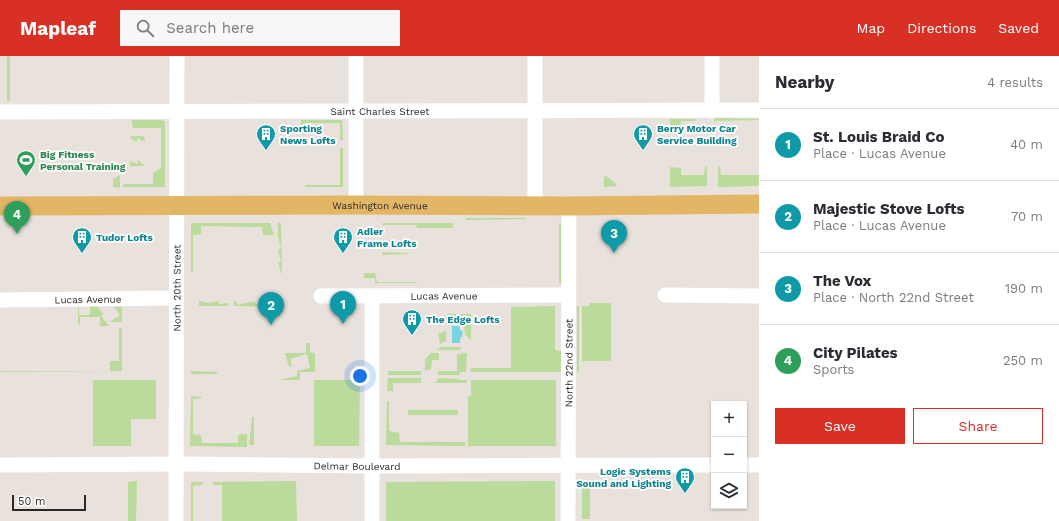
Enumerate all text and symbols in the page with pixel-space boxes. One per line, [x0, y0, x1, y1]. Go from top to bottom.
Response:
search box [120, 10, 400, 46]
text: Mapleaf [20, 17, 96, 40]
icon: search [134, 17, 156, 39]
text: Search here [166, 19, 254, 37]
text: Map [857, 20, 885, 36]
text: Directions [907, 20, 976, 36]
text: Saved [998, 20, 1039, 36]
text: Nearby [775, 72, 834, 92]
text: 4 results [987, 75, 1043, 90]
street label: Saint Charles Street [331, 106, 430, 117]
building icon: Sporting News Lofts [255, 123, 277, 151]
place label: Sporting News Lofts [280, 123, 336, 146]
building icon: Berry Motor Car Service Building [632, 123, 654, 151]
place label: Berry Motor Car Service Building [657, 123, 737, 146]
text: St. Louis Braid Co [813, 128, 944, 146]
text: 1 [785, 137, 791, 152]
text: 40 m [1010, 137, 1043, 152]
text: Place · Lucas Avenue [813, 146, 946, 161]
sports icon: Big Fitness Personal Training [15, 149, 37, 177]
place label: Big Fitness Personal Training [40, 149, 126, 172]
street label: Washington Avenue [332, 200, 428, 211]
text: Majestic Stove Lofts [813, 200, 965, 218]
pin: 4 [4, 201, 30, 234]
text: 2 [784, 209, 792, 224]
text: 70 m [1011, 209, 1043, 224]
text: Place · Lucas Avenue [813, 218, 946, 233]
pin: 3 [601, 220, 627, 253]
building icon: Tudor Lofts [71, 226, 93, 254]
building icon: Adler Frame Lofts [332, 226, 354, 254]
place label: Adler Frame Lofts [357, 226, 417, 249]
place label: Tudor Lofts [96, 232, 153, 243]
street label: North 20th Street [171, 244, 183, 331]
text: The Vox [813, 272, 871, 290]
text: 3 [784, 281, 792, 296]
text: 190 m [1005, 281, 1043, 296]
street label: Lucas Avenue [410, 290, 478, 302]
text: Place · North 22nd Street [813, 290, 974, 305]
pin: 1 [330, 291, 356, 324]
pin: 2 [258, 292, 284, 325]
street label: Lucas Avenue [54, 294, 122, 305]
building icon: The Edge Lofts [401, 308, 423, 336]
place label: The Edge Lofts [426, 314, 500, 325]
street label: North 22nd Street [563, 318, 575, 407]
text: City Pilates [813, 344, 898, 362]
text: 4 [784, 353, 792, 368]
text: 250 m [1003, 353, 1043, 368]
text: Sports [813, 362, 854, 377]
your location [350, 366, 370, 386]
map controls [711, 401, 747, 509]
button: + [711, 401, 747, 437]
button: Save [775, 408, 905, 444]
button: Share [913, 408, 1043, 444]
button: − [711, 437, 747, 473]
street label: Delmar Boulevard [313, 460, 400, 472]
place label: Logic Systems Sound and Lighting [576, 466, 672, 489]
building icon: Logic Systems Sound and Lighting [674, 466, 696, 494]
button: layers [711, 473, 747, 509]
scale bar [12, 493, 86, 512]
text: 50 m [18, 495, 45, 508]

